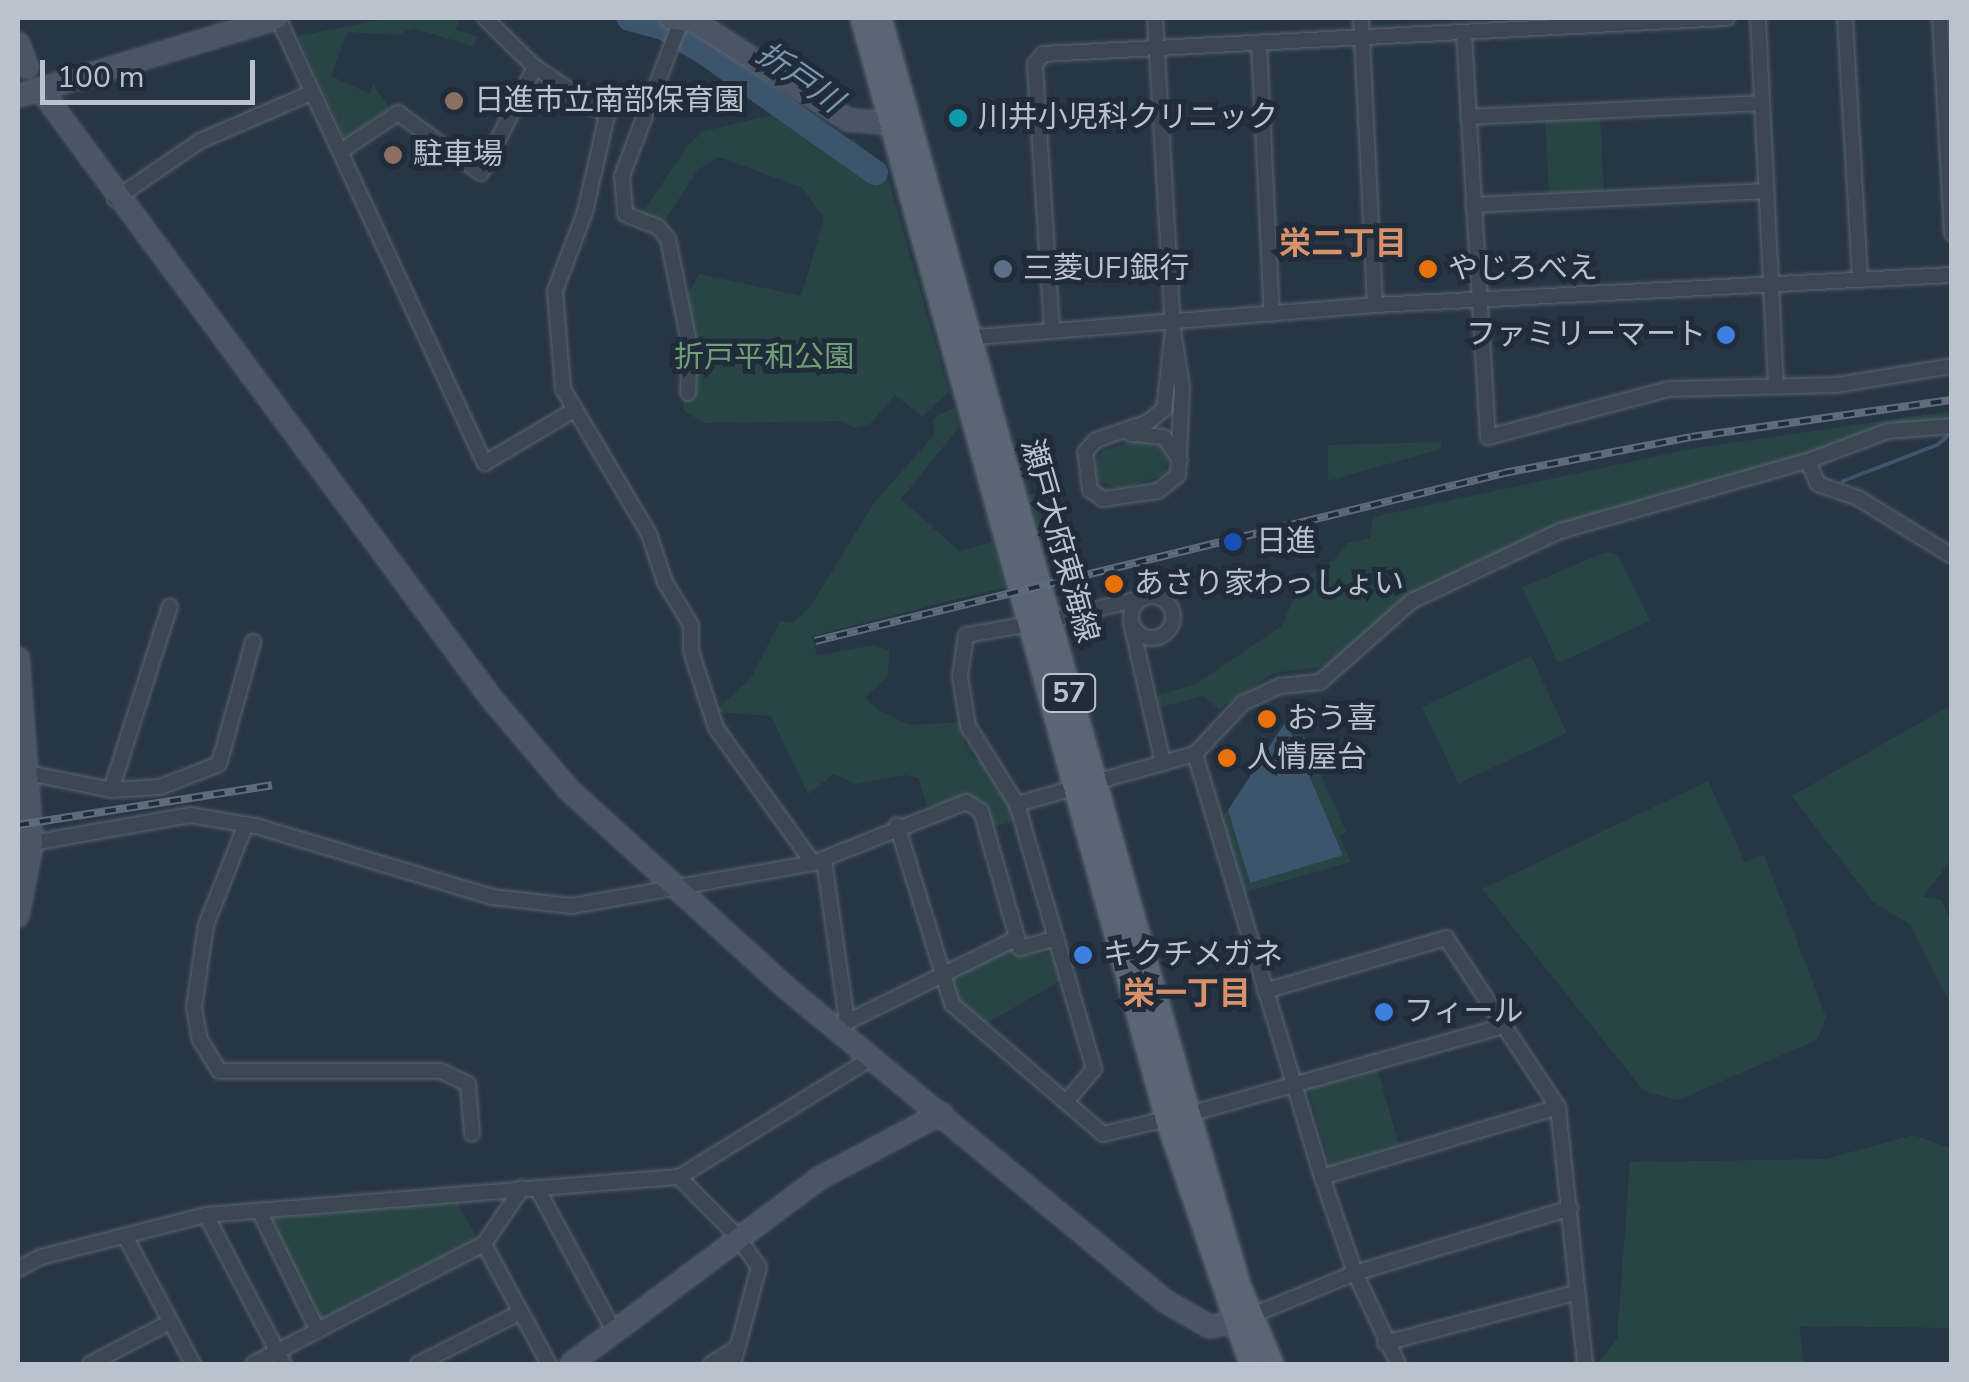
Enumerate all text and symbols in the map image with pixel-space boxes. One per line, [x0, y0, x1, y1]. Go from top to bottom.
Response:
water label: 折戸川 [749, 35, 849, 121]
scale bar [45, 40, 260, 102]
text: 100 m [57, 57, 144, 98]
place label: 日進市立南部保育園 [474, 83, 744, 119]
marker: 日進市立南部保育園 [443, 90, 465, 112]
place label: 川井小児科クリニック [978, 100, 1278, 136]
marker: 川井小児科クリニック [947, 107, 969, 129]
place label: 駐車場 [413, 137, 503, 173]
marker: 駐車場 [382, 144, 404, 166]
district label: 栄二丁目 [1279, 225, 1407, 263]
place label: 三菱UFJ銀行 [1023, 251, 1189, 287]
place label: やじろべえ [1448, 251, 1598, 287]
marker: 三菱UFJ銀行 [992, 258, 1014, 280]
marker: やじろべえ [1417, 258, 1439, 280]
place label: ファミリーマート [1466, 317, 1706, 353]
marker: ファミリーマート [1715, 324, 1737, 346]
park label: 折戸平和公園 [674, 340, 854, 376]
street label: 瀬戸大府東海線 [1013, 435, 1105, 647]
place label: 日進 [1256, 524, 1316, 560]
marker: 日進 [1220, 529, 1246, 555]
place label: あさり家わっしょい [1134, 566, 1404, 602]
marker: あさり家わっしょい [1103, 573, 1125, 595]
road number: 57 [1042, 670, 1096, 716]
place label: おう喜 [1287, 701, 1377, 737]
marker: おう喜 [1256, 708, 1278, 730]
place label: 人情屋台 [1247, 740, 1367, 776]
marker: 人情屋台 [1216, 747, 1238, 769]
place label: キクチメガネ [1103, 937, 1283, 973]
marker: キクチメガネ [1072, 944, 1094, 966]
district label: 栄一丁目 [1123, 975, 1251, 1013]
place label: フィール [1404, 994, 1524, 1030]
marker: フィール [1373, 1001, 1395, 1023]

